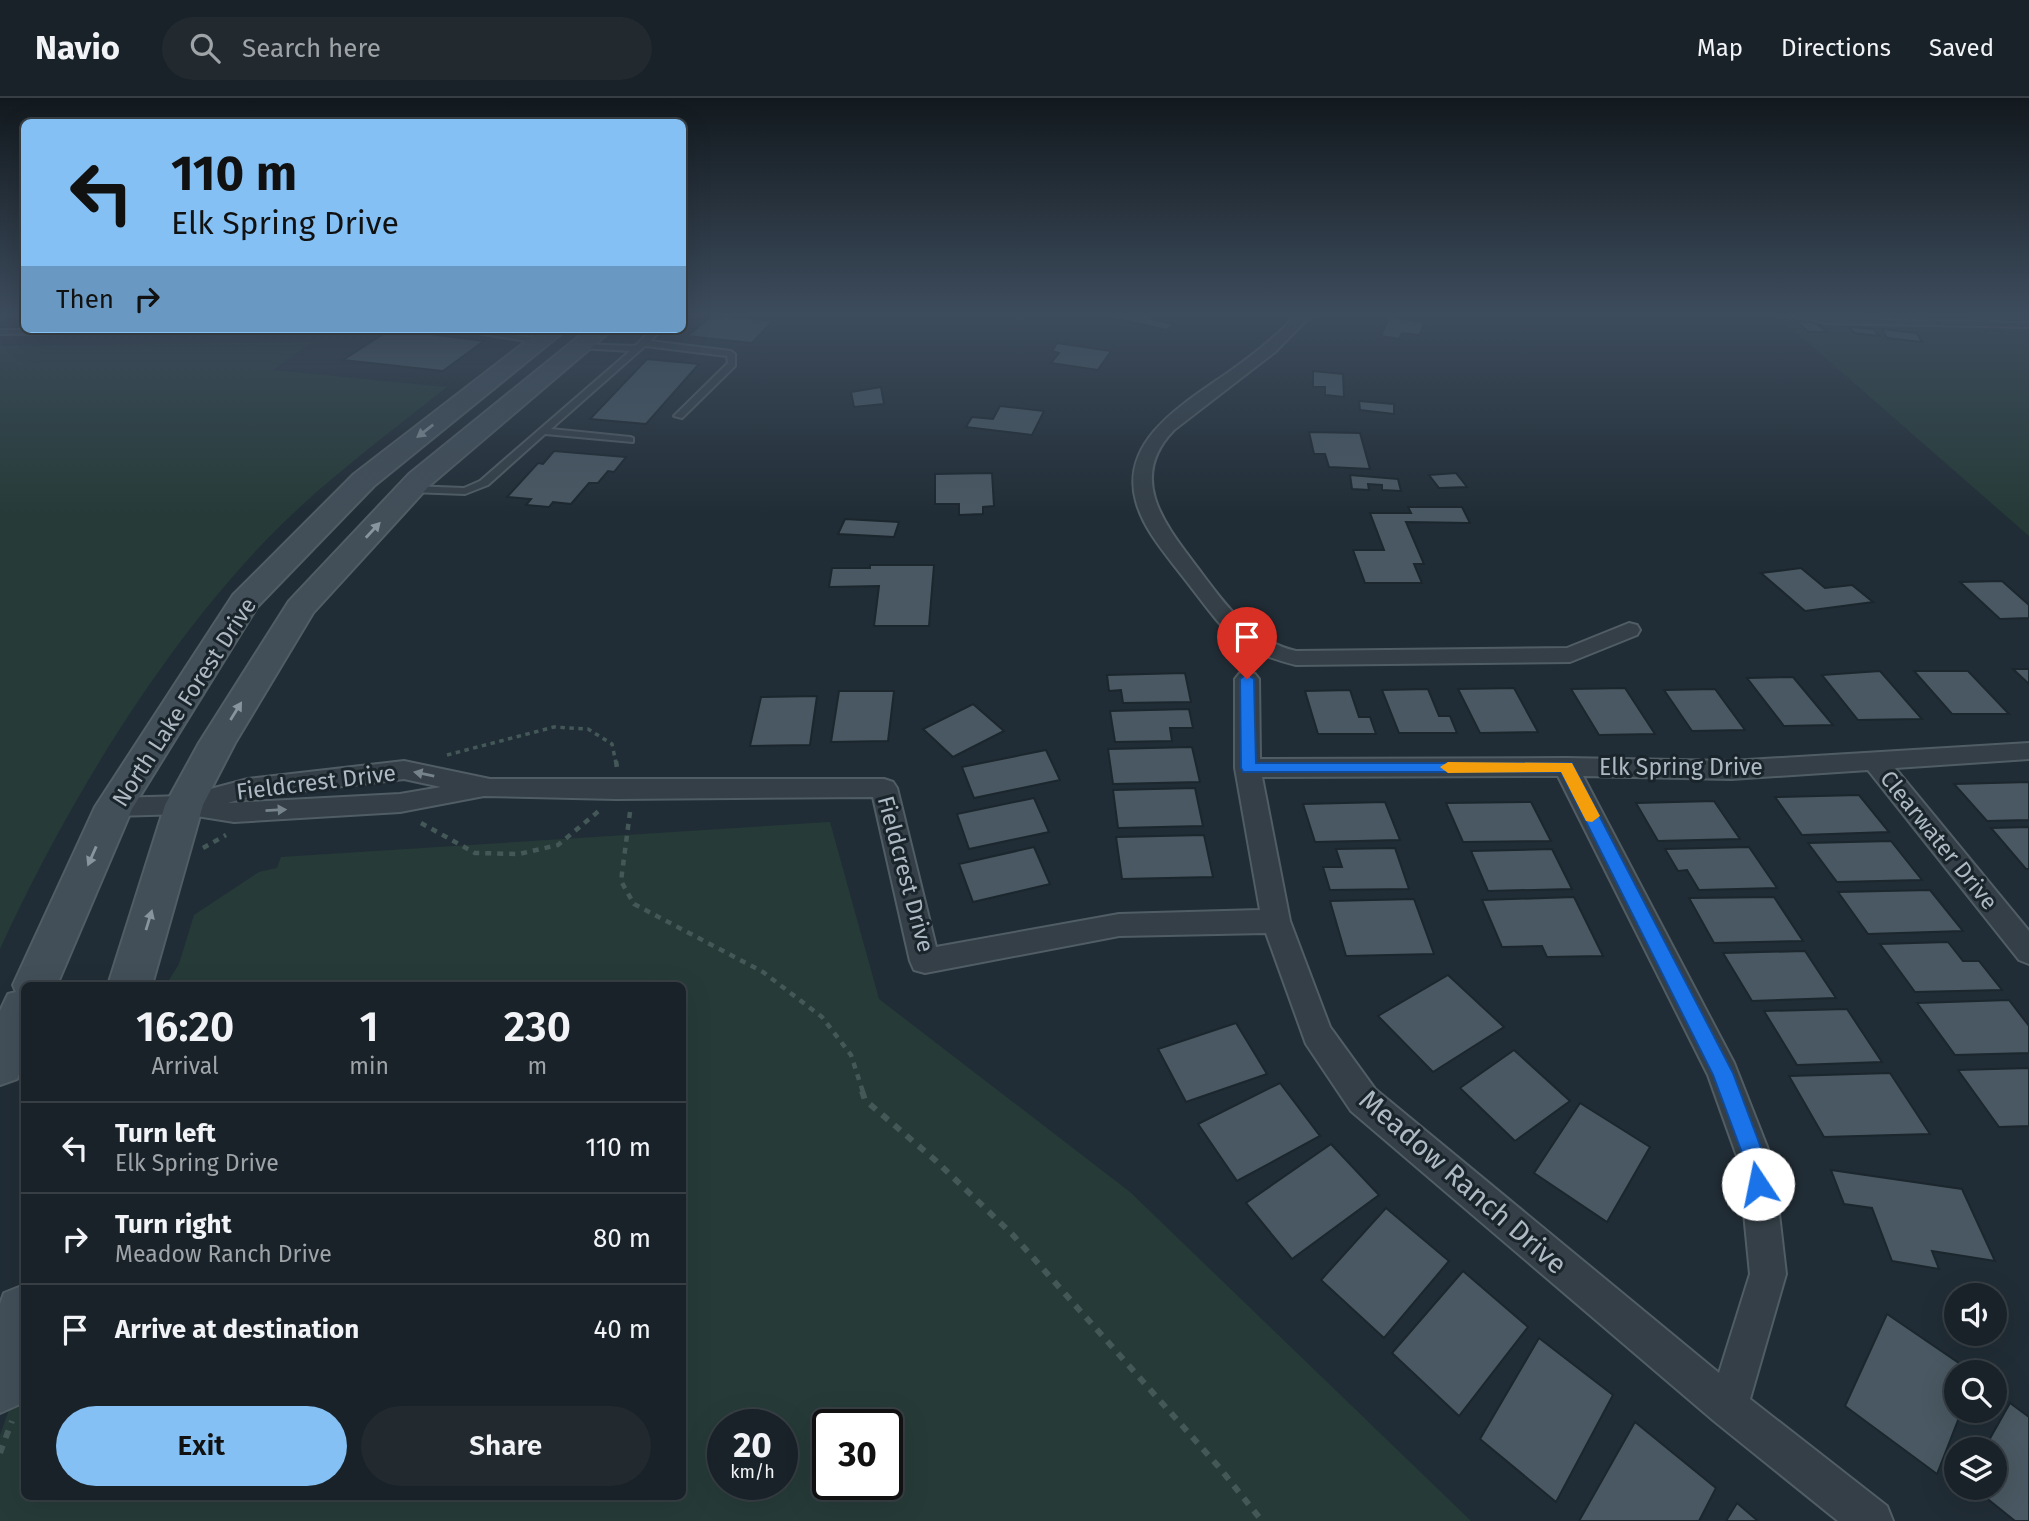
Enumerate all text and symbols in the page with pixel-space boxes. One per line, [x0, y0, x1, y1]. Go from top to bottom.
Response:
search box [162, 17, 652, 80]
text: Navio [35, 28, 120, 68]
icon: search [186, 29, 224, 67]
text: Search here [242, 33, 381, 64]
text: Map [1697, 34, 1743, 62]
text: Directions [1781, 34, 1891, 62]
text: Saved [1929, 34, 1994, 62]
text: 110 m [171, 144, 297, 203]
icon: left [56, 147, 147, 238]
text: Elk Spring Drive [171, 204, 399, 242]
icon: right [128, 280, 166, 318]
text: Then [56, 284, 114, 315]
one-way arrow [417, 424, 435, 439]
one-way arrow [364, 522, 380, 539]
street label: North Lake Forest Drive [106, 592, 262, 812]
pin [1217, 607, 1277, 679]
icon: arrive [1228, 618, 1266, 656]
one-way arrow [230, 702, 243, 721]
street label: Elk Spring Drive [1599, 753, 1763, 781]
street label: Fieldcrest Drive [235, 758, 397, 806]
street label: Clearwater Drive [1874, 765, 2004, 915]
one-way arrow [413, 768, 435, 779]
street label: Fieldcrest Drive [872, 793, 940, 955]
one-way arrow [265, 805, 287, 816]
one-way arrow [86, 846, 98, 866]
one-way arrow [145, 909, 155, 930]
text: 16:20 [136, 1002, 234, 1052]
text: 1 [359, 1002, 379, 1052]
text: 230 [504, 1002, 571, 1052]
text: Arrival [151, 1052, 219, 1080]
text: min [349, 1052, 389, 1080]
text: m [528, 1052, 547, 1080]
street label: Meadow Ranch Drive [1353, 1083, 1573, 1281]
text: Turn left [115, 1118, 216, 1149]
icon: left [56, 1129, 94, 1167]
text: 110 m [585, 1132, 651, 1163]
position arrow [1721, 1147, 1795, 1221]
text: Elk Spring Drive [115, 1149, 279, 1177]
text: Turn right [115, 1209, 232, 1240]
icon: right [56, 1220, 94, 1258]
text: 80 m [593, 1223, 651, 1254]
text: Meadow Ranch Drive [115, 1240, 332, 1268]
map controls [1944, 1283, 2007, 1500]
button: sound [1944, 1283, 2007, 1346]
icon: arrive [56, 1311, 94, 1349]
text: Arrive at destination [115, 1314, 359, 1345]
text: 40 m [593, 1314, 651, 1345]
button: search [1944, 1360, 2007, 1423]
button: Exit [56, 1406, 347, 1486]
button: Share [361, 1406, 651, 1486]
speed limit sign: 30 [812, 1409, 903, 1500]
text: 20 [733, 1424, 772, 1466]
button: layers [1944, 1437, 2007, 1500]
text: km/h [730, 1461, 775, 1483]

